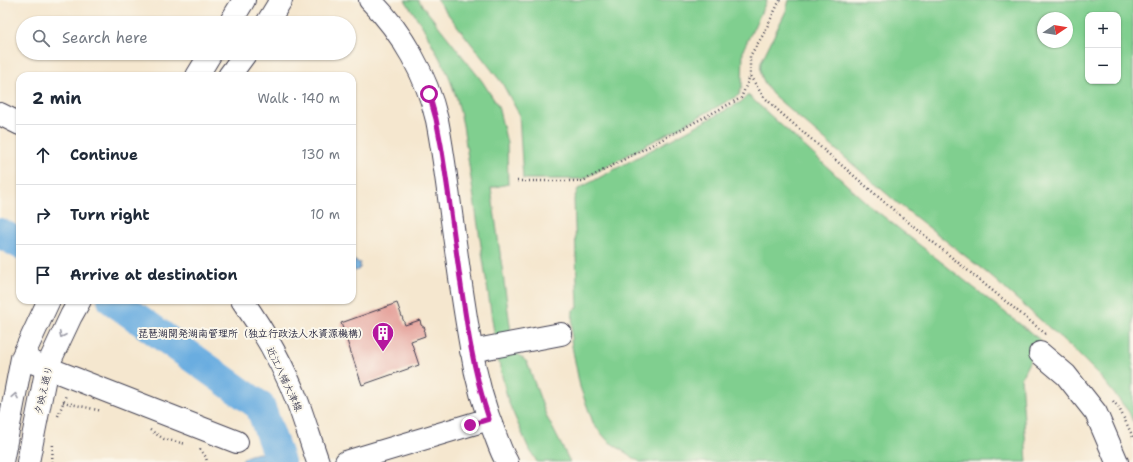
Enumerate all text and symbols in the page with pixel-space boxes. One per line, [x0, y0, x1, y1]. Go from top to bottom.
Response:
north arrow [1037, 12, 1073, 48]
map controls [1085, 12, 1121, 84]
button: + [1085, 12, 1121, 48]
search box [16, 16, 356, 60]
icon: search [30, 27, 52, 49]
text: Search here [62, 28, 148, 48]
button: − [1085, 48, 1121, 84]
route start [420, 85, 438, 103]
text: 2 min [32, 87, 82, 109]
text: Walk · 140 m [257, 90, 340, 107]
icon: ahead [32, 144, 54, 166]
text: Continue [70, 145, 138, 165]
text: 130 m [302, 146, 340, 163]
icon: right [32, 204, 54, 226]
text: Turn right [70, 205, 150, 225]
text: 10 m [310, 206, 340, 223]
icon: arrive [32, 264, 54, 286]
text: Arrive at destination [70, 265, 238, 285]
building icon: 琵琶湖開発湖南管理所（独立行政法人水資源機構） [370, 320, 396, 353]
place label: 琵琶湖開発湖南管理所（独立行政法人水資源機構） [138, 327, 368, 340]
one-way arrow [59, 330, 67, 338]
street label: 近江八幡大津線 [264, 345, 305, 414]
street label: 夕映え通り [32, 364, 55, 416]
one-way arrow [10, 393, 18, 399]
route end [461, 416, 479, 434]

